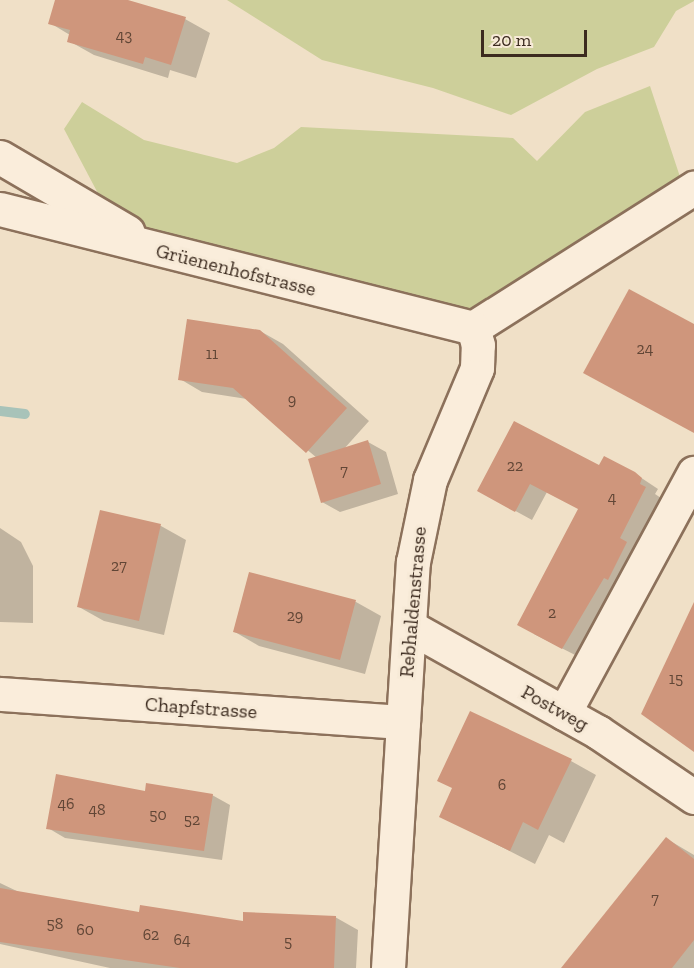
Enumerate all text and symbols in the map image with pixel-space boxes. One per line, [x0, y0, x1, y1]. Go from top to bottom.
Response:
scale bar [484, 18, 590, 56]
house number: 43 [116, 26, 132, 46]
text: 20 m [492, 29, 531, 51]
street label: Grüenenhofstrasse [153, 238, 319, 302]
house number: 24 [637, 339, 653, 359]
house number: 11 [206, 344, 218, 364]
house number: 9 [288, 390, 296, 410]
house number: 22 [507, 456, 523, 476]
house number: 7 [340, 461, 348, 481]
house number: 4 [608, 488, 616, 508]
street label: Rebhaldenstrasse [394, 526, 432, 678]
house number: 27 [111, 556, 127, 576]
house number: 2 [548, 603, 556, 623]
house number: 29 [287, 606, 303, 626]
house number: 15 [669, 669, 683, 689]
street label: Postweg [517, 680, 593, 736]
street label: Chapfstrasse [144, 692, 258, 724]
house number: 6 [498, 775, 506, 795]
house number: 46 [57, 794, 75, 814]
house number: 48 [88, 800, 106, 820]
house number: 50 [149, 805, 167, 825]
house number: 52 [184, 810, 200, 830]
house number: 7 [651, 889, 659, 909]
house number: 58 [47, 914, 63, 934]
house number: 60 [76, 920, 94, 940]
house number: 62 [143, 925, 159, 945]
house number: 64 [173, 930, 191, 950]
house number: 5 [284, 932, 292, 952]

